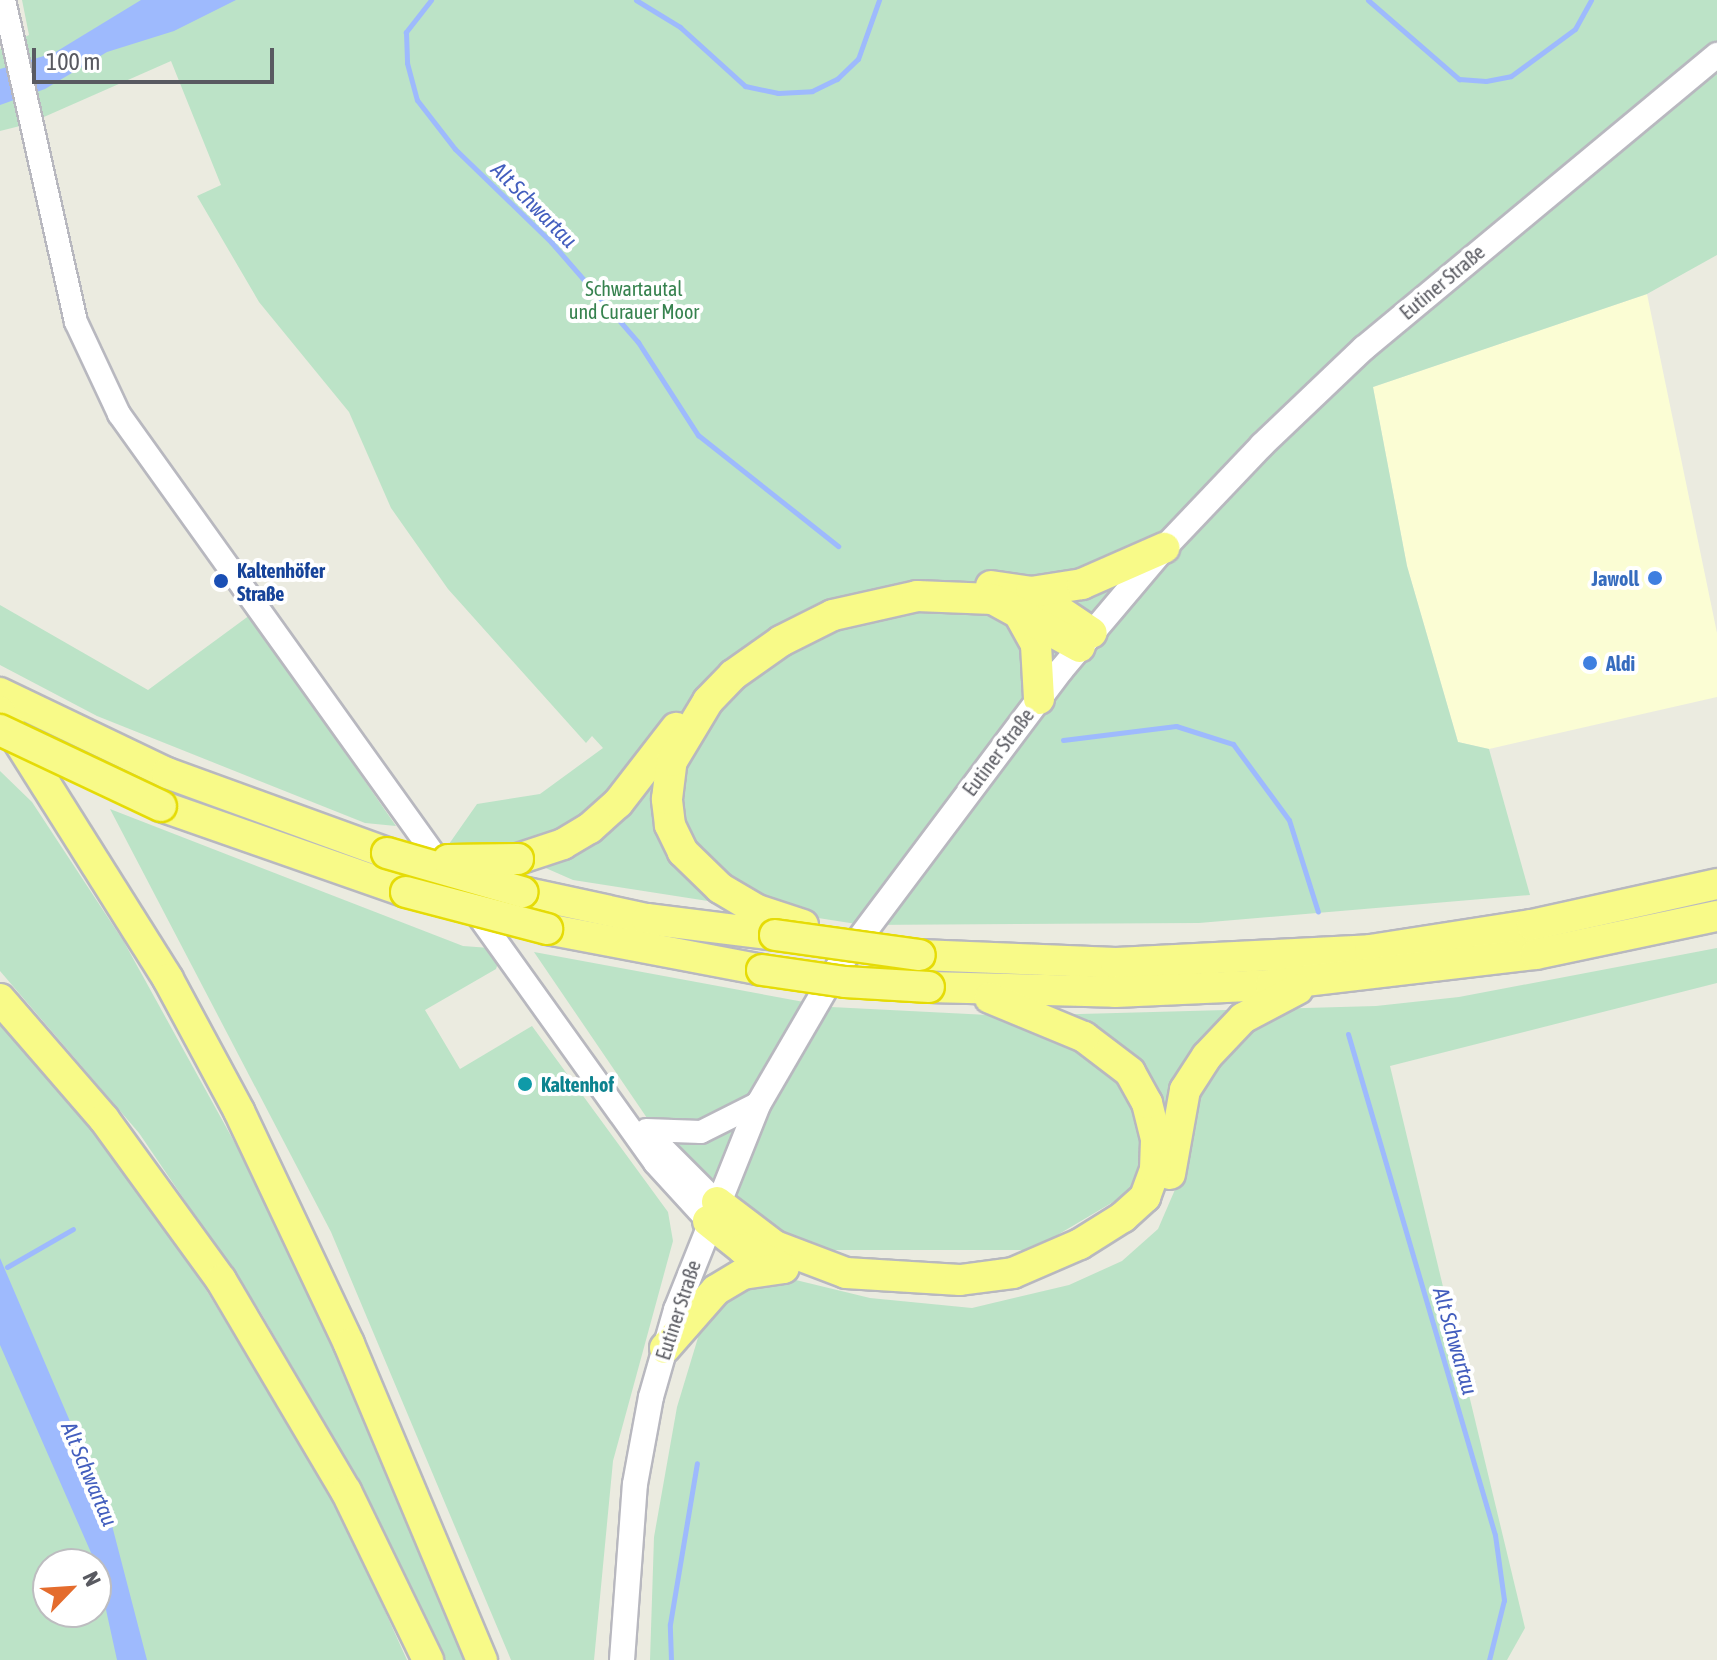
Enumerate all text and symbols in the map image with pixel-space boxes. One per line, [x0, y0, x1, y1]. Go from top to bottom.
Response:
scale bar [36, 32, 278, 82]
text: 100 m [46, 48, 100, 75]
water label: Alt Schwartau [486, 157, 582, 253]
street label: Eutiner Straße [1395, 240, 1489, 324]
park label: Schwartautal und Curauer Moor [569, 277, 699, 324]
place label: Kaltenhöfer Straße [237, 558, 325, 605]
place label: Jawoll [1592, 566, 1639, 590]
marker: Jawoll [1646, 569, 1664, 587]
marker: Kaltenhöfer Straße [212, 572, 230, 590]
place label: Aldi [1606, 651, 1635, 675]
marker: Aldi [1581, 654, 1599, 672]
street label: Eutiner Straße [957, 703, 1039, 801]
place label: Kaltenhof [541, 1072, 614, 1096]
marker: Kaltenhof [516, 1075, 534, 1093]
street label: Eutiner Straße [651, 1257, 705, 1363]
water label: Alt Schwartau [1427, 1284, 1483, 1398]
water label: Alt Schwartau [55, 1418, 123, 1530]
north arrow [32, 1548, 112, 1628]
text: N [77, 1567, 106, 1590]

